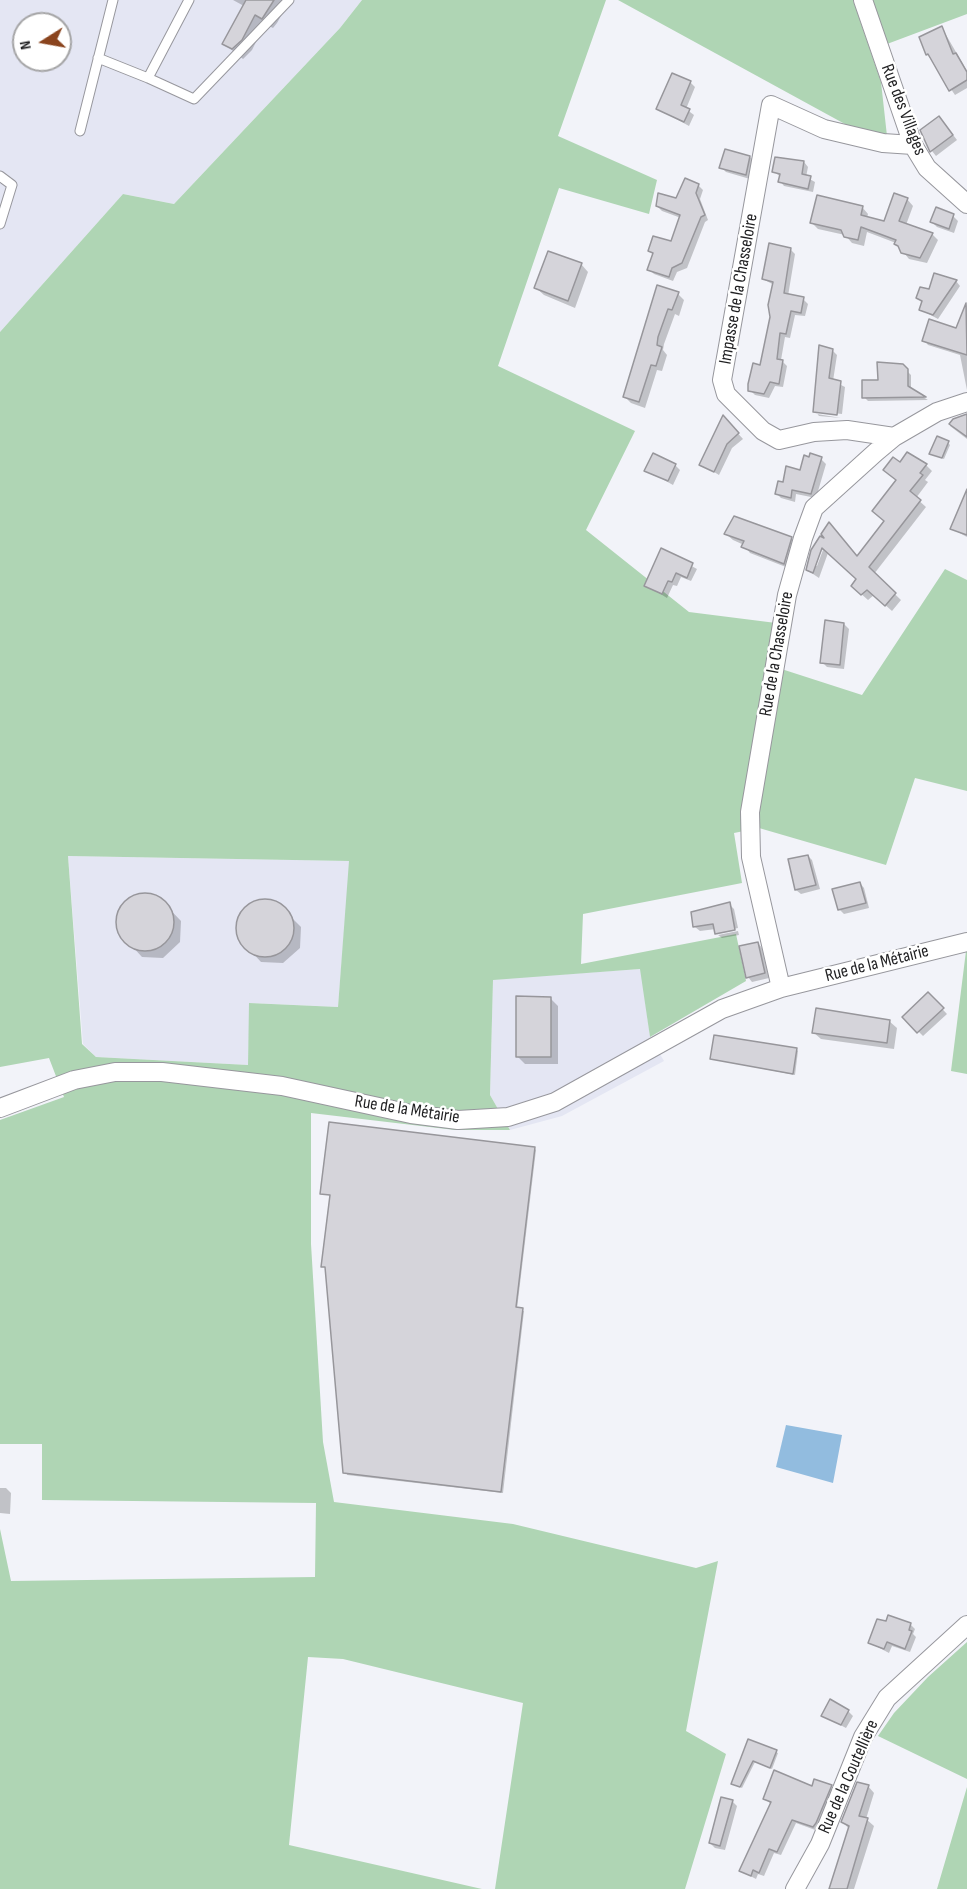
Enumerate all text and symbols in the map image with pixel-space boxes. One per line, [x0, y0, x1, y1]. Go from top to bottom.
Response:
north arrow [12, 12, 72, 72]
text: N [16, 39, 36, 51]
street label: Rue des Villages [876, 61, 930, 159]
street label: Impasse de la Chasseloire [715, 212, 763, 366]
street label: Rue de la Chasseloire [755, 590, 799, 718]
street label: Rue de la Métairie [823, 941, 931, 987]
street label: Rue de la Métairie [353, 1091, 461, 1129]
street label: Rue de la Coutellière [814, 1717, 884, 1837]

